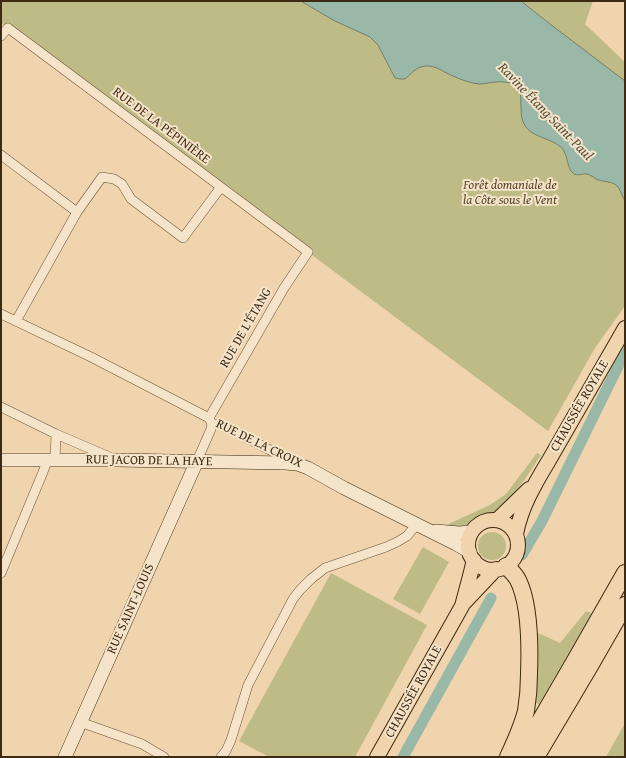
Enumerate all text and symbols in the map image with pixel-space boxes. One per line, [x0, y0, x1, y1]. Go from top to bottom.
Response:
water label: Ravine Étang Saint-Paul [494, 60, 596, 164]
street label: RUE DE LA PÉPINIÈRE [109, 84, 213, 168]
park label: Forêt domaniale de la Côte sous le Vent [463, 178, 557, 209]
street label: RUE DE L'ÉTANG [217, 285, 275, 371]
street label: CHAUSSÉE ROYALE [548, 358, 612, 454]
street label: RUE DE LA CROIX [213, 416, 305, 472]
street label: RUE JACOB DE LA HAYE [86, 452, 212, 470]
street label: RUE SAINT-LOUIS [104, 561, 158, 657]
street label: CHAUSSÉE ROYALE [382, 643, 446, 741]

